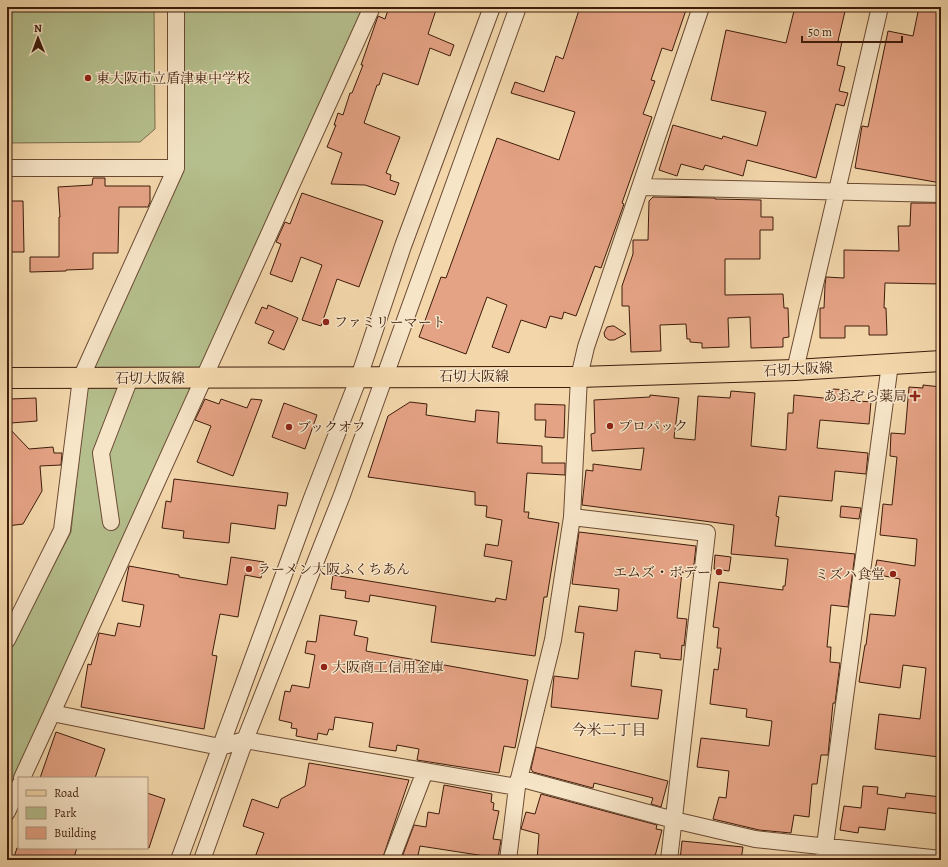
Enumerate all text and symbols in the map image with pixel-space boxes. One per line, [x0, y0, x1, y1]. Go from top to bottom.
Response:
north arrow [18, 18, 58, 58]
scale bar [802, 18, 902, 44]
text: N [34, 21, 42, 36]
text: 50 m [808, 24, 832, 40]
place label: 東大阪市立盾津東中学校 [96, 69, 250, 88]
marker: 東大阪市立盾津東中学校 [83, 73, 93, 83]
place label: ファミリーマート [334, 313, 446, 332]
marker: ファミリーマート [321, 317, 331, 327]
street label: 石切大阪線 [763, 358, 833, 381]
street label: 石切大阪線 [439, 367, 509, 386]
street label: 石切大阪線 [115, 369, 185, 388]
place label: あおぞら薬局 [823, 387, 907, 406]
marker: あおぞら薬局 [910, 391, 920, 401]
place label: プロパック [618, 417, 688, 436]
place label: ブックオフ [297, 418, 366, 437]
marker: プロパック [605, 421, 615, 431]
marker: ブックオフ [284, 422, 294, 432]
place label: ラーメン大阪ふくちあん [257, 560, 410, 579]
place label: エムズ・ボデー [613, 563, 711, 582]
marker: ラーメン大阪ふくちあん [244, 564, 254, 574]
place label: ミズハ食堂 [815, 565, 885, 584]
marker: エムズ・ボデー [714, 567, 724, 577]
marker: ミズハ食堂 [888, 569, 898, 579]
place label: 大阪商工信用金庫 [332, 658, 444, 677]
marker: 大阪商工信用金庫 [319, 662, 329, 672]
district label: 今米二丁目 [571, 720, 647, 740]
legend [18, 777, 148, 849]
text: Road [54, 785, 80, 801]
text: Park [54, 805, 77, 821]
text: Building [54, 825, 96, 841]

